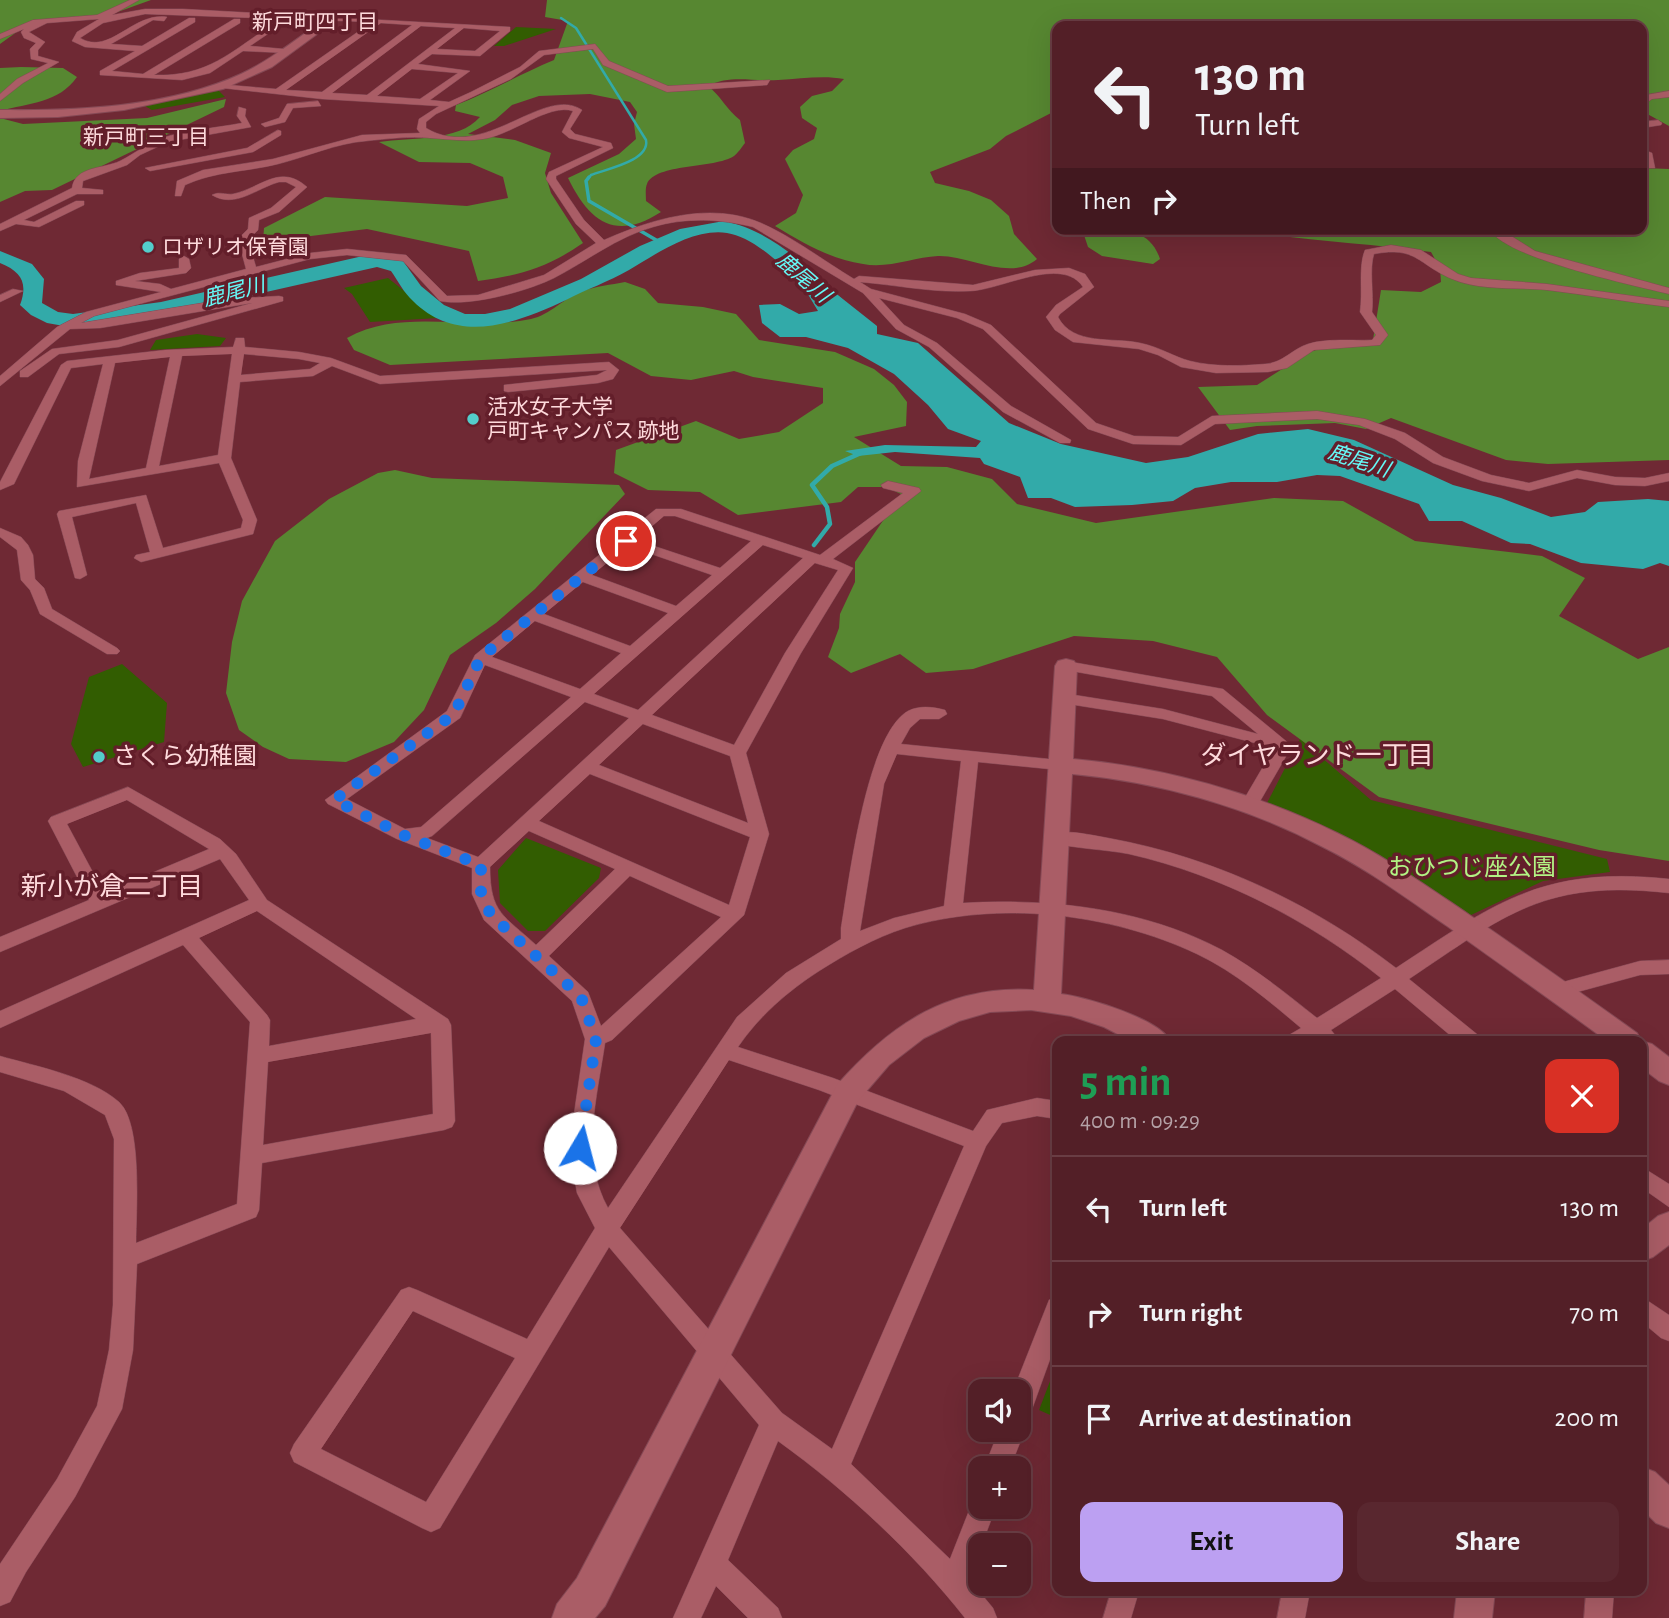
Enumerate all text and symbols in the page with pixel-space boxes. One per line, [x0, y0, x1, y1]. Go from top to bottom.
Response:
district label: 新戸町四丁目 [252, 11, 378, 33]
icon: left [1080, 49, 1171, 140]
text: 130 m [1195, 51, 1306, 100]
text: Turn left [1195, 109, 1299, 141]
district label: 新戸町三丁目 [83, 126, 209, 148]
icon: right [1145, 182, 1183, 220]
text: Then [1080, 188, 1131, 214]
place label: ロザリオ保育園 [162, 236, 309, 258]
marker: ロザリオ保育園 [140, 239, 156, 255]
water label: 鹿尾川 [772, 249, 836, 308]
water label: 鹿尾川 [201, 273, 269, 310]
place label: 活水女子大学 戸町キャンパス 跡地 [487, 396, 679, 442]
marker: 活水女子大学 戸町キャンパス 跡地 [465, 411, 481, 427]
water label: 鹿尾川 [1326, 440, 1394, 481]
pin [596, 511, 656, 571]
icon: arrive [607, 522, 645, 560]
district label: ダイヤランド一丁目 [1200, 742, 1434, 769]
place label: さくら幼稚園 [113, 743, 257, 769]
marker: さくら幼稚園 [91, 749, 107, 765]
park label: おひつじ座公園 [1388, 854, 1556, 880]
district label: 新小が倉二丁目 [21, 872, 203, 900]
button: close [1545, 1059, 1619, 1133]
text: 5 min [1080, 1061, 1172, 1103]
text: 400 m · 09:29 [1080, 1110, 1200, 1133]
position arrow [543, 1111, 617, 1185]
icon: left [1080, 1190, 1118, 1228]
text: Turn left [1139, 1195, 1227, 1221]
text: 130 m [1561, 1195, 1619, 1221]
icon: right [1080, 1295, 1118, 1333]
text: Turn right [1139, 1300, 1242, 1326]
text: 70 m [1569, 1300, 1619, 1326]
map controls [968, 1379, 1031, 1596]
button: sound [968, 1379, 1031, 1442]
icon: arrive [1080, 1400, 1118, 1438]
text: Arrive at destination [1139, 1405, 1352, 1431]
text: 200 m [1555, 1405, 1619, 1431]
button: + [968, 1456, 1031, 1519]
button: Exit [1080, 1502, 1343, 1582]
button: Share [1357, 1502, 1619, 1582]
button: − [968, 1533, 1031, 1596]

